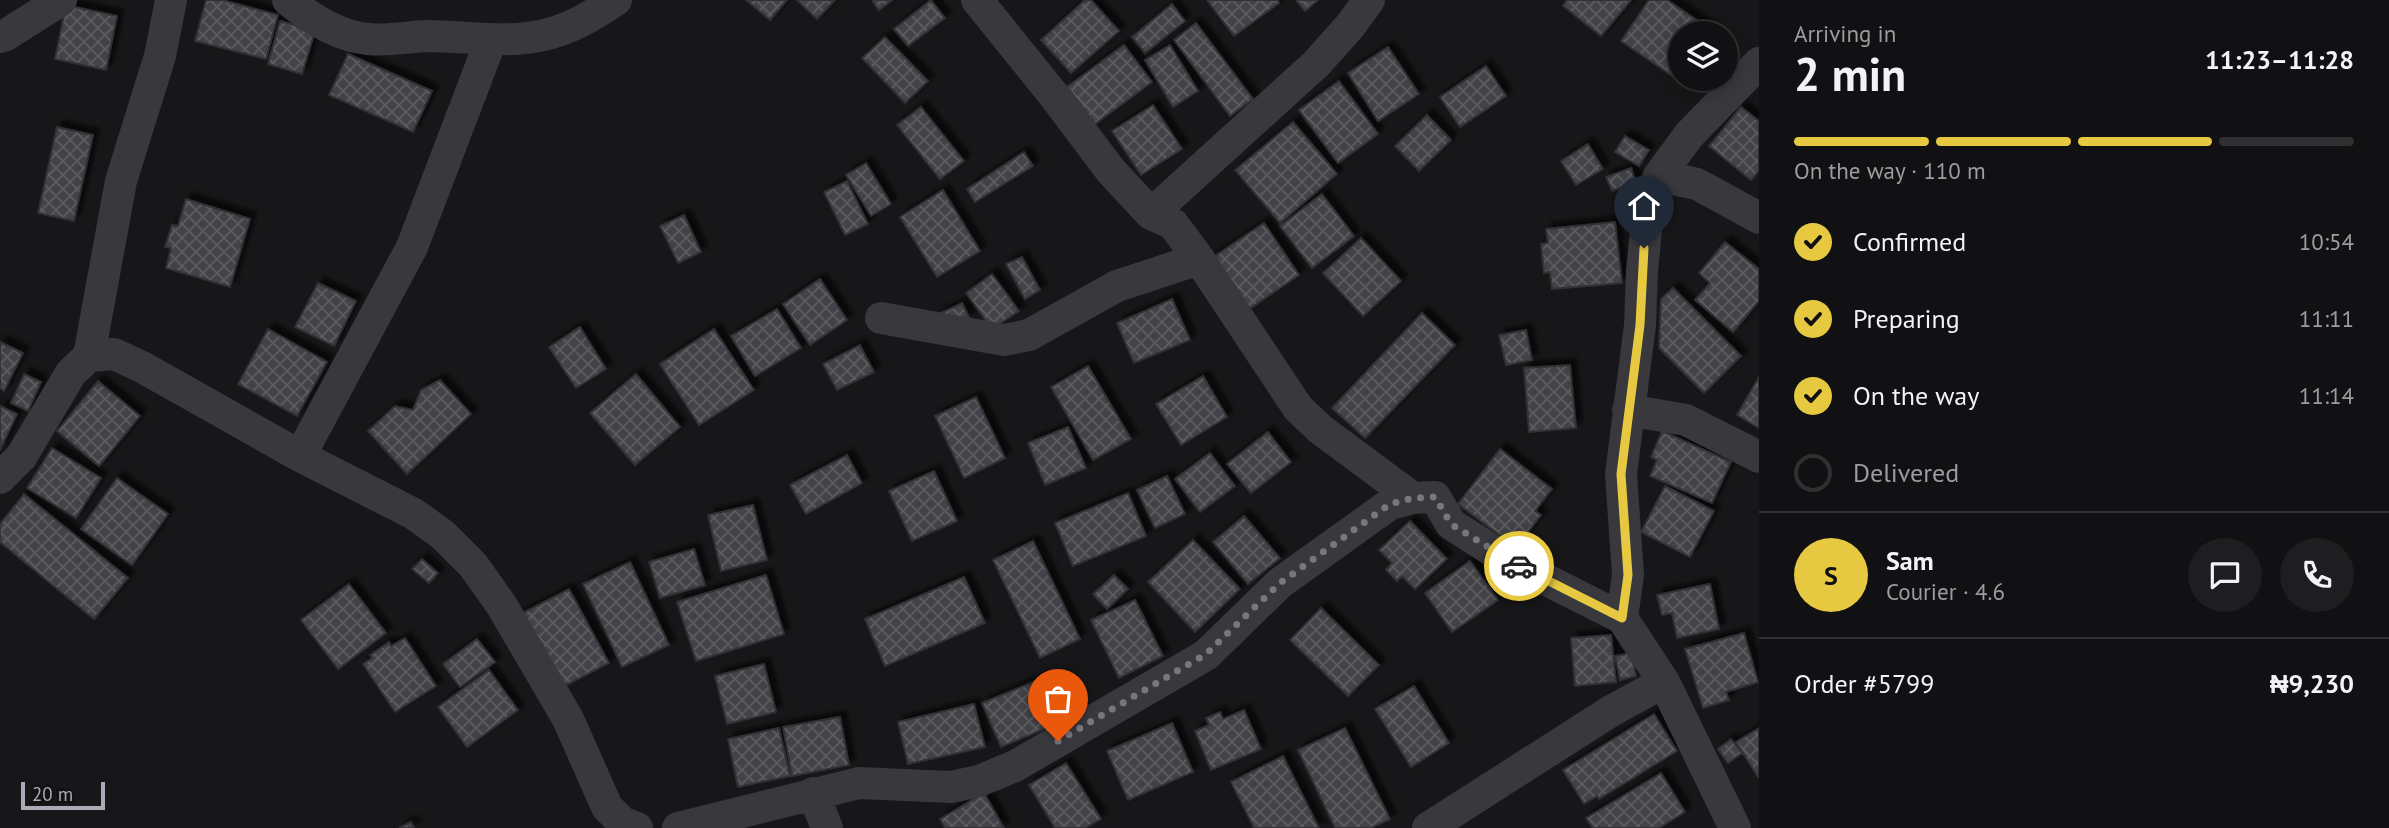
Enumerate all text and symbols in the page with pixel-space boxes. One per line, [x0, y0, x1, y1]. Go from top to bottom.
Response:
text: Arriving in [1794, 19, 1896, 48]
map controls [1668, 21, 1738, 91]
button: layers [1668, 21, 1738, 91]
text: 11:23–11:28 [2205, 43, 2354, 76]
text: 2 min [1794, 44, 1906, 104]
text: On the way · 110 m [1794, 156, 1986, 185]
pin [1614, 176, 1674, 248]
icon: home [1625, 187, 1663, 225]
icon: check [1794, 223, 1832, 261]
text: Confirmed [1853, 225, 1966, 258]
text: 10:54 [2299, 227, 2354, 256]
icon: check [1794, 300, 1832, 338]
text: Preparing [1853, 302, 1960, 335]
text: 11:11 [2299, 304, 2354, 333]
icon: check [1794, 377, 1832, 415]
text: On the way [1853, 379, 1979, 412]
text: 11:14 [2299, 381, 2354, 410]
text: Delivered [1853, 456, 1959, 489]
courier [1484, 531, 1554, 601]
button: chat [2188, 538, 2262, 612]
button: phone [2280, 538, 2354, 612]
text: Sam [1886, 544, 1934, 577]
icon: car [1500, 547, 1538, 585]
text: S [1824, 559, 1838, 592]
text: Courier · 4.6 [1886, 577, 2005, 606]
text: Order #5799 [1794, 667, 1934, 700]
text: ₦9,230 [2270, 667, 2354, 700]
pin [1028, 669, 1088, 741]
icon: bag [1039, 680, 1077, 718]
scale bar [21, 779, 105, 811]
text: 20 m [32, 782, 73, 806]

